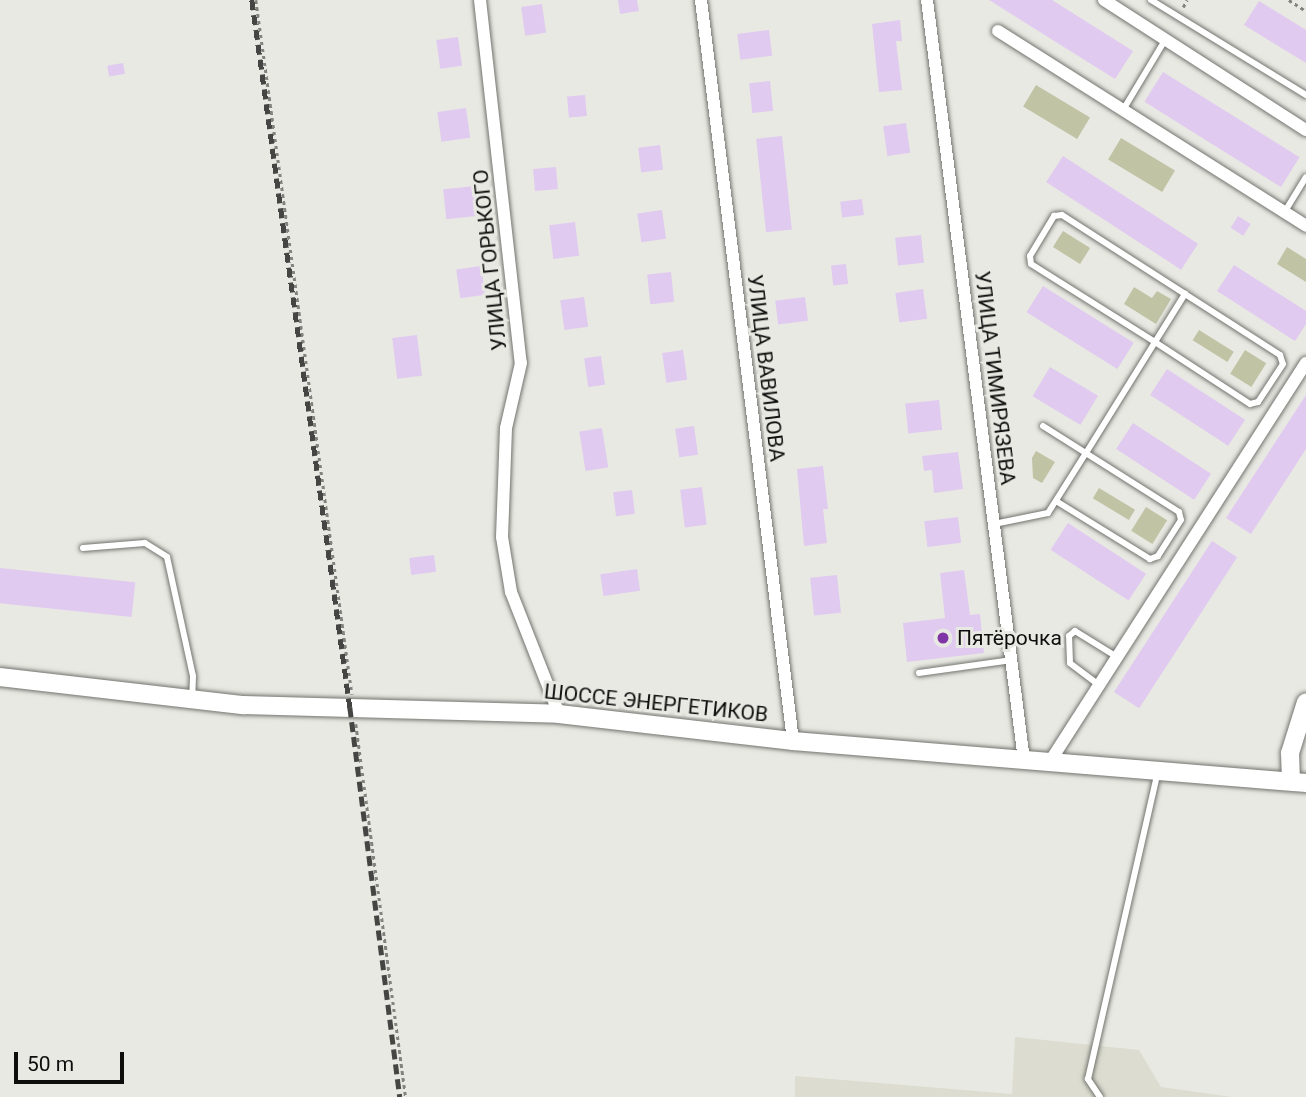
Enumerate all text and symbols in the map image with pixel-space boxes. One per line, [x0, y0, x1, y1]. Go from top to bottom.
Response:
street label: УЛИЦА ГОРЬКОГО [468, 168, 512, 352]
street label: УЛИЦА ТИМИРЯЗЕВА [969, 269, 1021, 487]
street label: УЛИЦА ВАВИЛОВА [742, 273, 790, 463]
place label: Пятёрочка [957, 625, 1062, 651]
marker: Пятёрочка [935, 630, 951, 646]
street label: ШОССЕ ЭНЕРГЕТИКОВ [543, 679, 769, 727]
scale bar [18, 1038, 128, 1082]
text: 50 m [27, 1052, 74, 1076]

